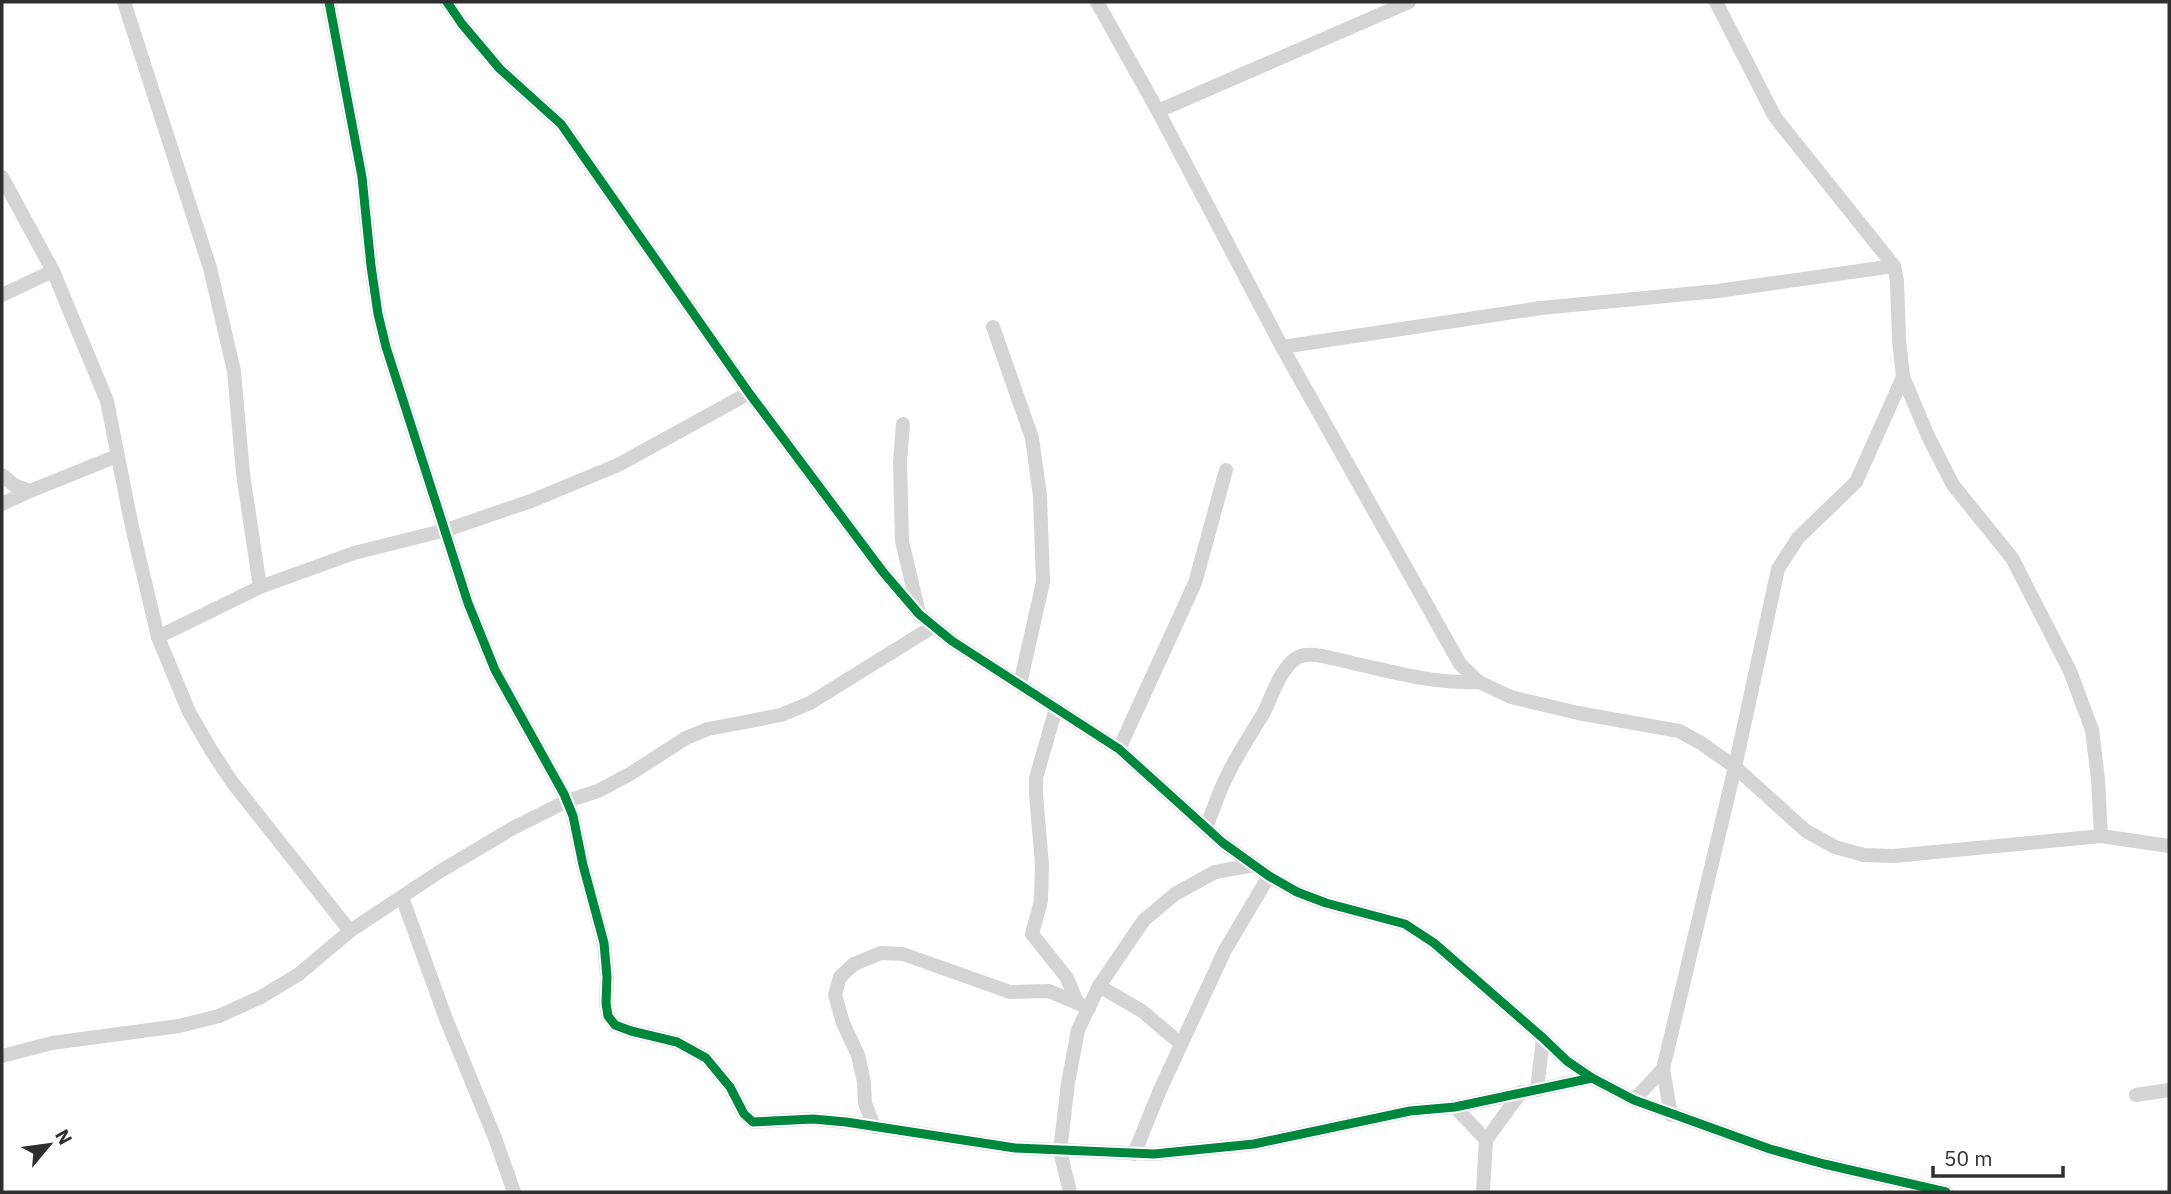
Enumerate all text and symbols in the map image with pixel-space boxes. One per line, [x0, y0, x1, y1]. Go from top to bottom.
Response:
north arrow [14, 1110, 84, 1180]
text: N [50, 1125, 78, 1149]
scale bar [1933, 1134, 2062, 1178]
text: 50 m [1944, 1144, 1993, 1172]

